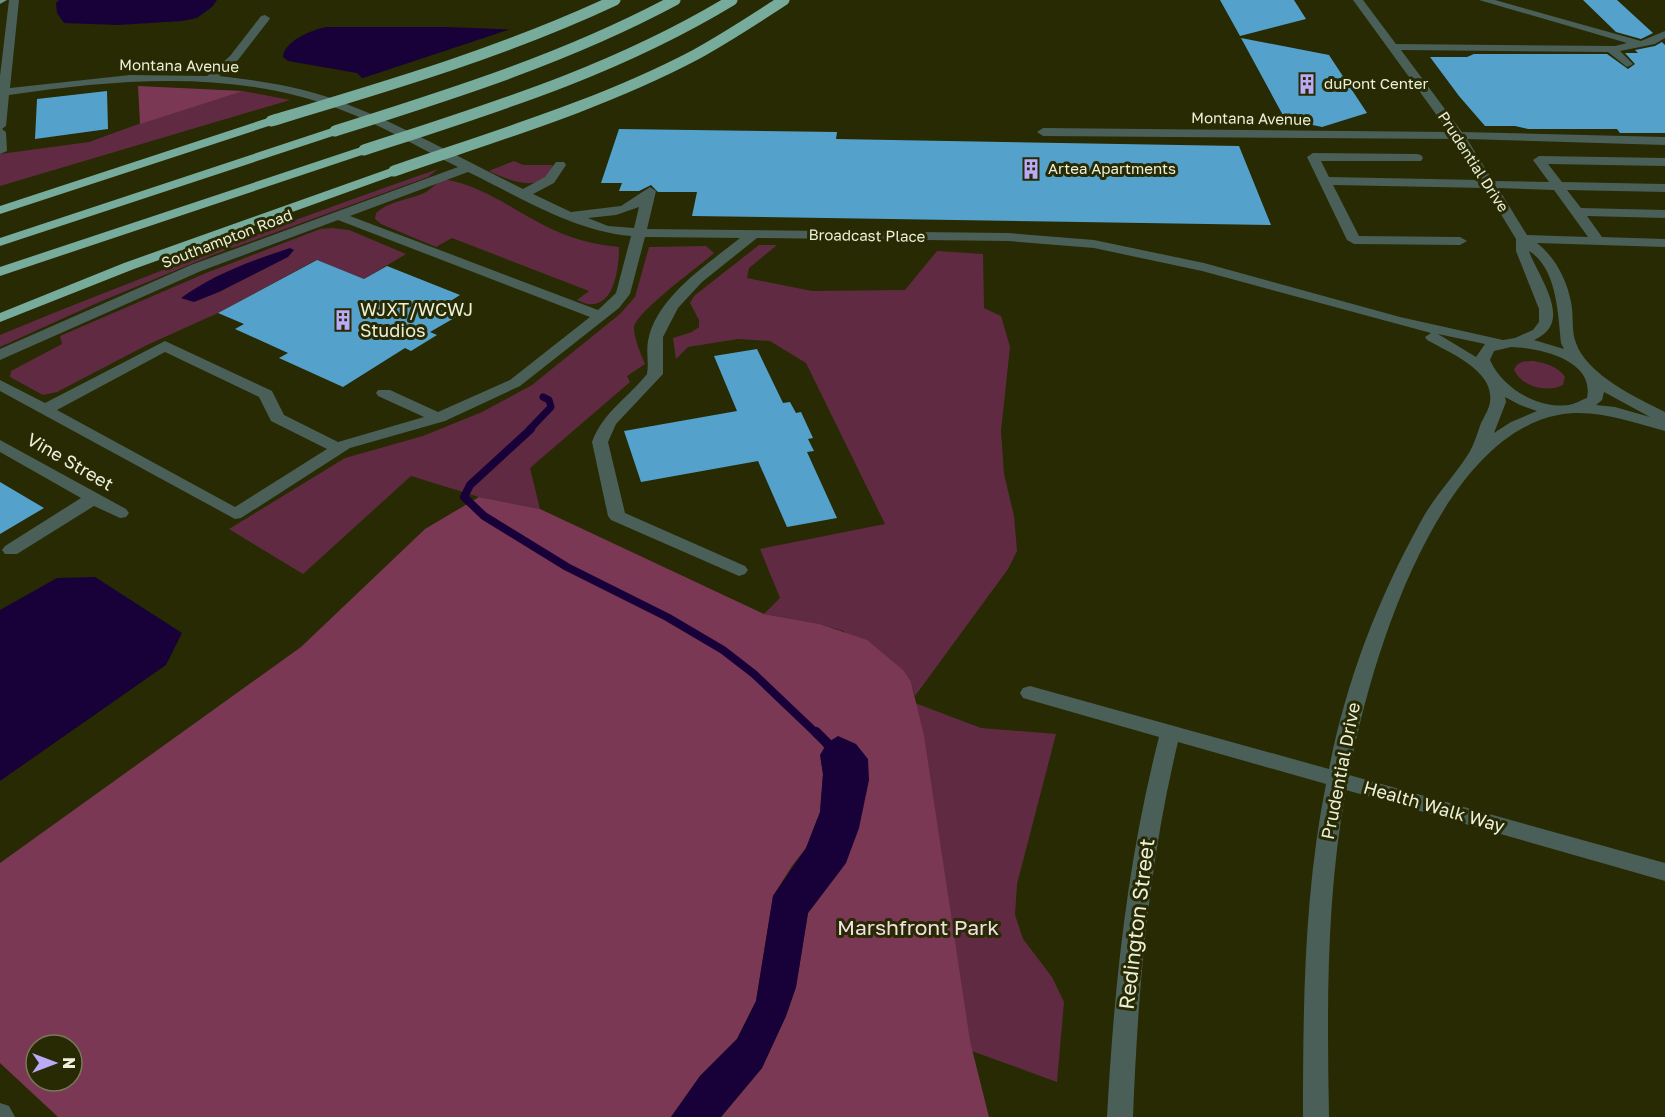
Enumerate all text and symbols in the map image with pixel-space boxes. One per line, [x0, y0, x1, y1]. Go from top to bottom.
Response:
street label: Montana Avenue [119, 55, 239, 75]
building icon: duPont Center [1295, 72, 1319, 96]
place label: duPont Center [1324, 74, 1428, 92]
street label: Montana Avenue [1191, 108, 1311, 128]
street label: Prudential Drive [1435, 108, 1513, 215]
building icon: Artea Apartments [1019, 157, 1043, 181]
place label: Artea Apartments [1048, 159, 1176, 177]
street label: Southampton Road [159, 205, 295, 271]
street label: Broadcast Place [808, 225, 926, 245]
place label: WJXT/WCWJ Studios [360, 298, 473, 341]
building icon: WJXT/WCWJ Studios [331, 308, 355, 332]
street label: Vine Street [23, 428, 118, 495]
street label: Prudential Drive [1316, 700, 1364, 841]
street label: Health Walk Way [1361, 775, 1508, 837]
street label: Redington Street [1113, 837, 1159, 1011]
park label: Marshfront Park [837, 914, 999, 940]
north arrow [24, 1033, 84, 1093]
text: N [59, 1057, 79, 1069]

